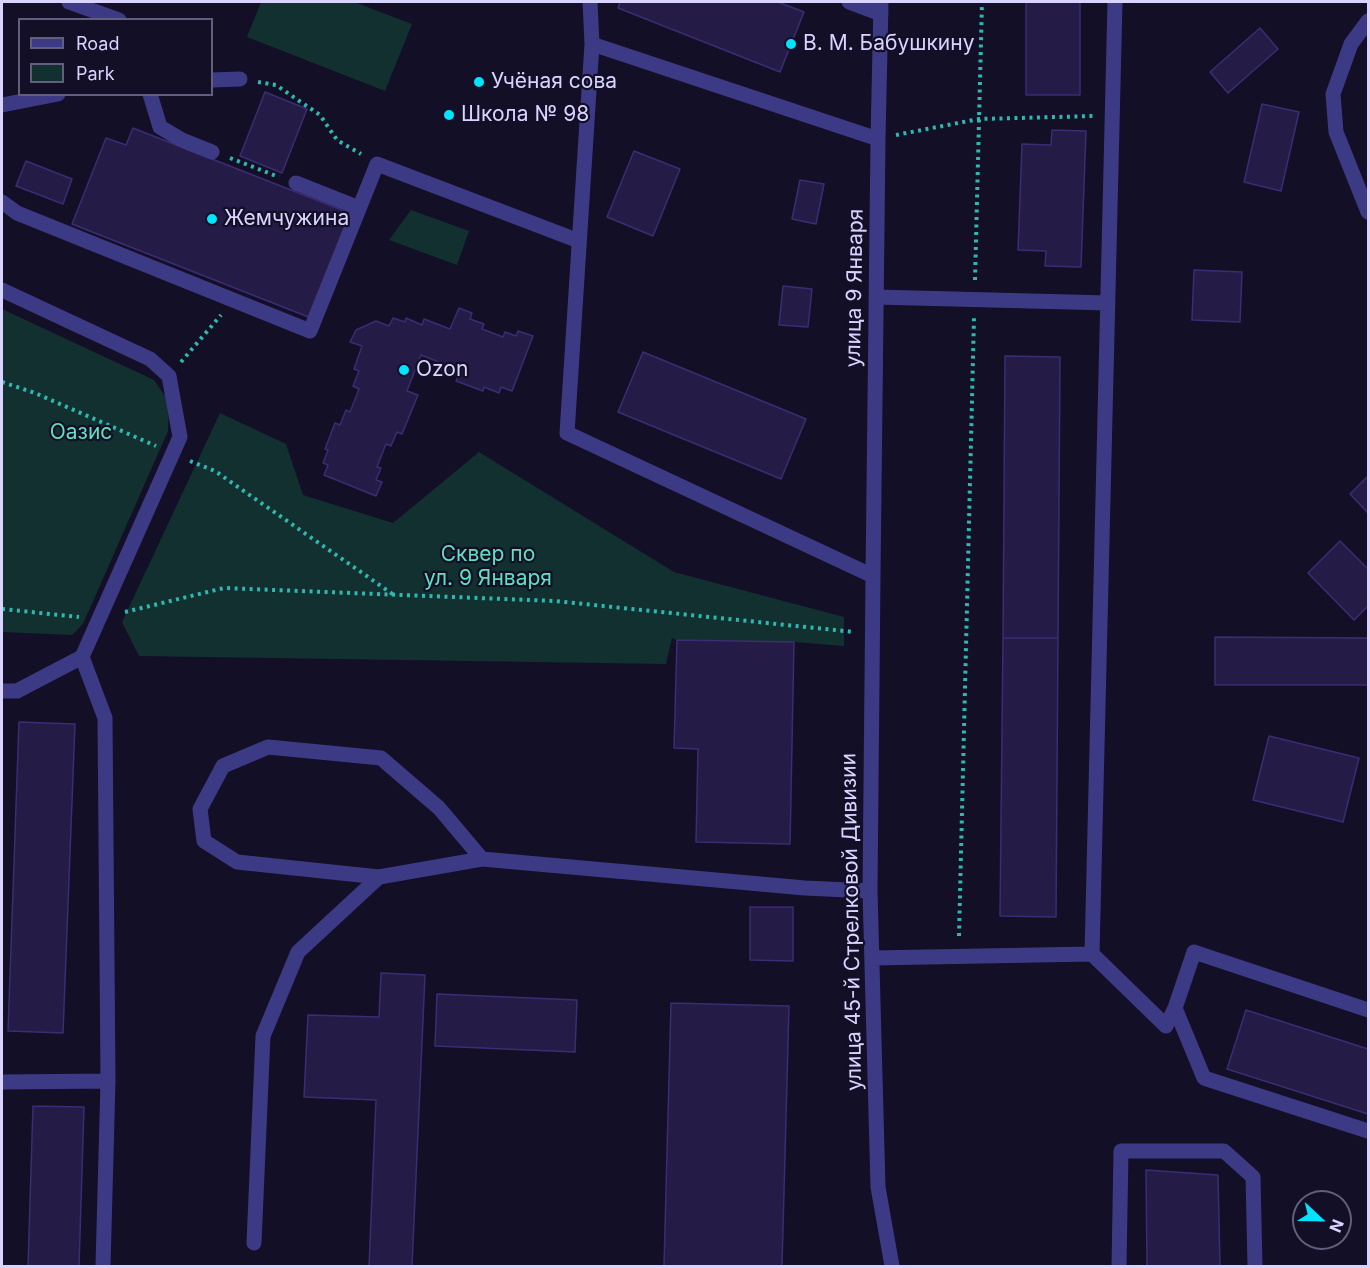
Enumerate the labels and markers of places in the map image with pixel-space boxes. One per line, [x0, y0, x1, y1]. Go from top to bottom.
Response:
place label: В. М. Бабушкину [803, 31, 975, 57]
marker: В. М. Бабушкину [784, 37, 798, 51]
place label: Учёная сова [491, 69, 617, 95]
marker: Учёная сова [472, 75, 486, 89]
place label: Школа № 98 [461, 102, 589, 128]
marker: Школа № 98 [442, 108, 456, 122]
place label: Жемчужина [224, 206, 349, 232]
marker: Жемчужина [205, 212, 219, 226]
place label: Ozon [416, 357, 468, 383]
marker: Ozon [397, 363, 411, 377]

